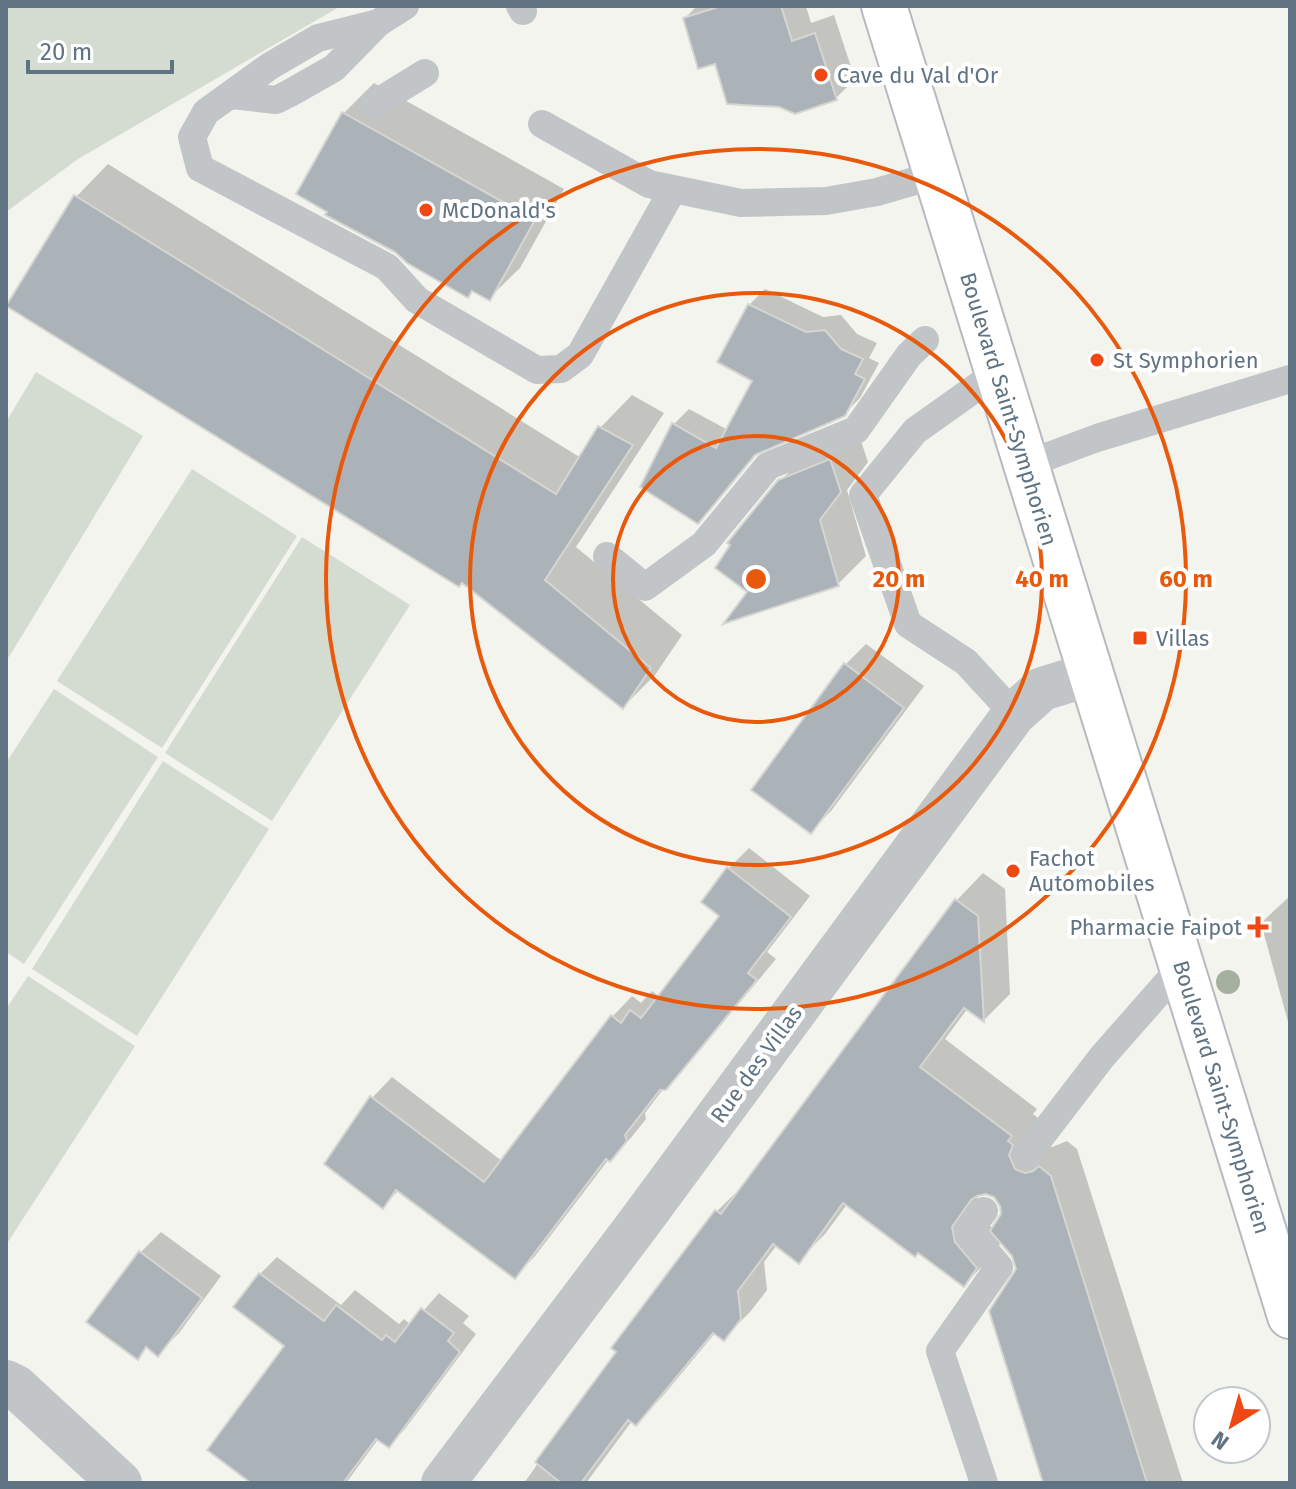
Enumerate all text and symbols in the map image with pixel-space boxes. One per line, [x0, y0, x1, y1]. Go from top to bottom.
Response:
scale bar [28, 24, 172, 74]
text: 20 m [40, 38, 92, 66]
place label: Cave du Val d'Or [837, 62, 999, 89]
marker: Cave du Val d'Or [812, 66, 830, 84]
place label: McDonald's [442, 197, 556, 224]
marker: McDonald's [417, 201, 435, 219]
street label: Boulevard Saint-Symphorien [954, 269, 1063, 549]
place label: St Symphorien [1113, 347, 1259, 374]
marker: St Symphorien [1088, 351, 1106, 369]
centre of rings [742, 565, 770, 593]
text: 20 m [873, 565, 925, 593]
text: 40 m [1015, 565, 1069, 593]
text: 60 m [1159, 565, 1213, 593]
place label: Villas [1156, 625, 1209, 652]
marker: Villas [1131, 629, 1149, 647]
place label: Fachot Automobiles [1029, 845, 1154, 897]
marker: Fachot Automobiles [1004, 862, 1022, 880]
place label: Pharmacie Faipot [1069, 914, 1242, 941]
marker: Pharmacie Faipot [1249, 918, 1267, 936]
street label: Boulevard Saint-Symphorien [1167, 957, 1276, 1237]
street label: Rue des Villas [705, 1000, 808, 1128]
north arrow [1192, 1385, 1272, 1465]
text: N [1206, 1425, 1234, 1456]

